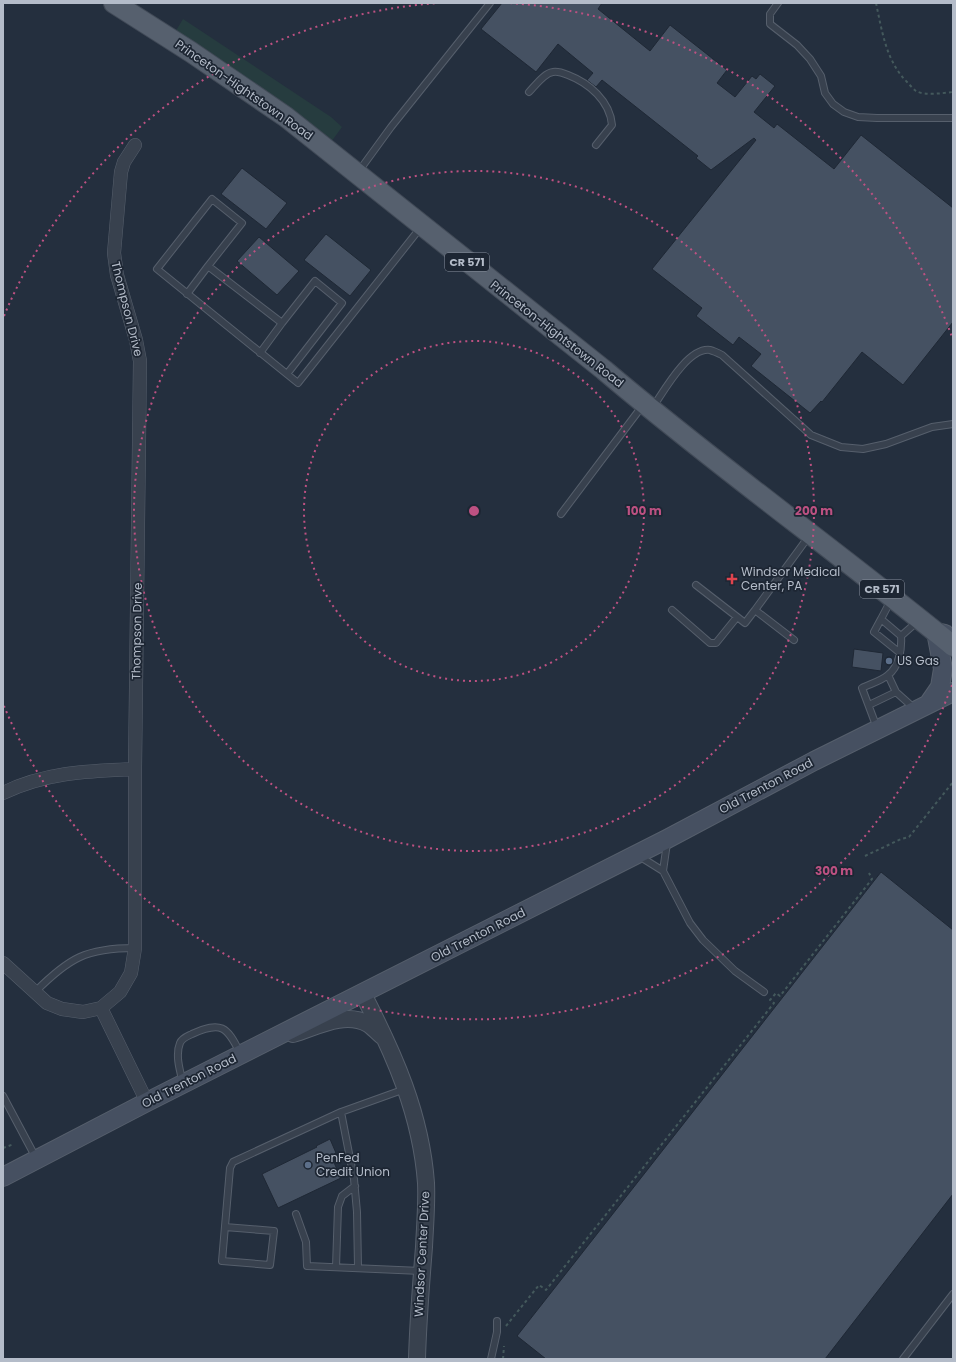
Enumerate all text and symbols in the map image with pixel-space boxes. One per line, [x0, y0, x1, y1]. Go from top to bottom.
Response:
street label: Princeton-Hightstown Road [172, 35, 317, 144]
road number: CR 571 [445, 253, 489, 271]
street label: Thompson Drive [107, 260, 147, 358]
street label: Princeton-Hightstown Road [487, 276, 627, 391]
text: 100 m [626, 502, 662, 519]
text: 200 m [795, 502, 833, 519]
centre of rings [467, 504, 481, 518]
place label: Windsor Medical Center, PA [741, 563, 840, 594]
marker: Windsor Medical Center, PA [726, 573, 738, 585]
road number: CR 571 [860, 580, 904, 598]
street label: Thompson Drive [127, 582, 146, 680]
place label: US Gas [897, 652, 939, 669]
marker: US Gas [884, 656, 894, 666]
street label: Old Trenton Road [716, 754, 816, 817]
text: 300 m [815, 862, 853, 879]
street label: Old Trenton Road [428, 903, 528, 966]
street label: Old Trenton Road [139, 1049, 239, 1112]
place label: PenFed Credit Union [316, 1149, 390, 1180]
marker: PenFed Credit Union [303, 1160, 313, 1170]
street label: Windsor Center Drive [410, 1191, 433, 1317]

